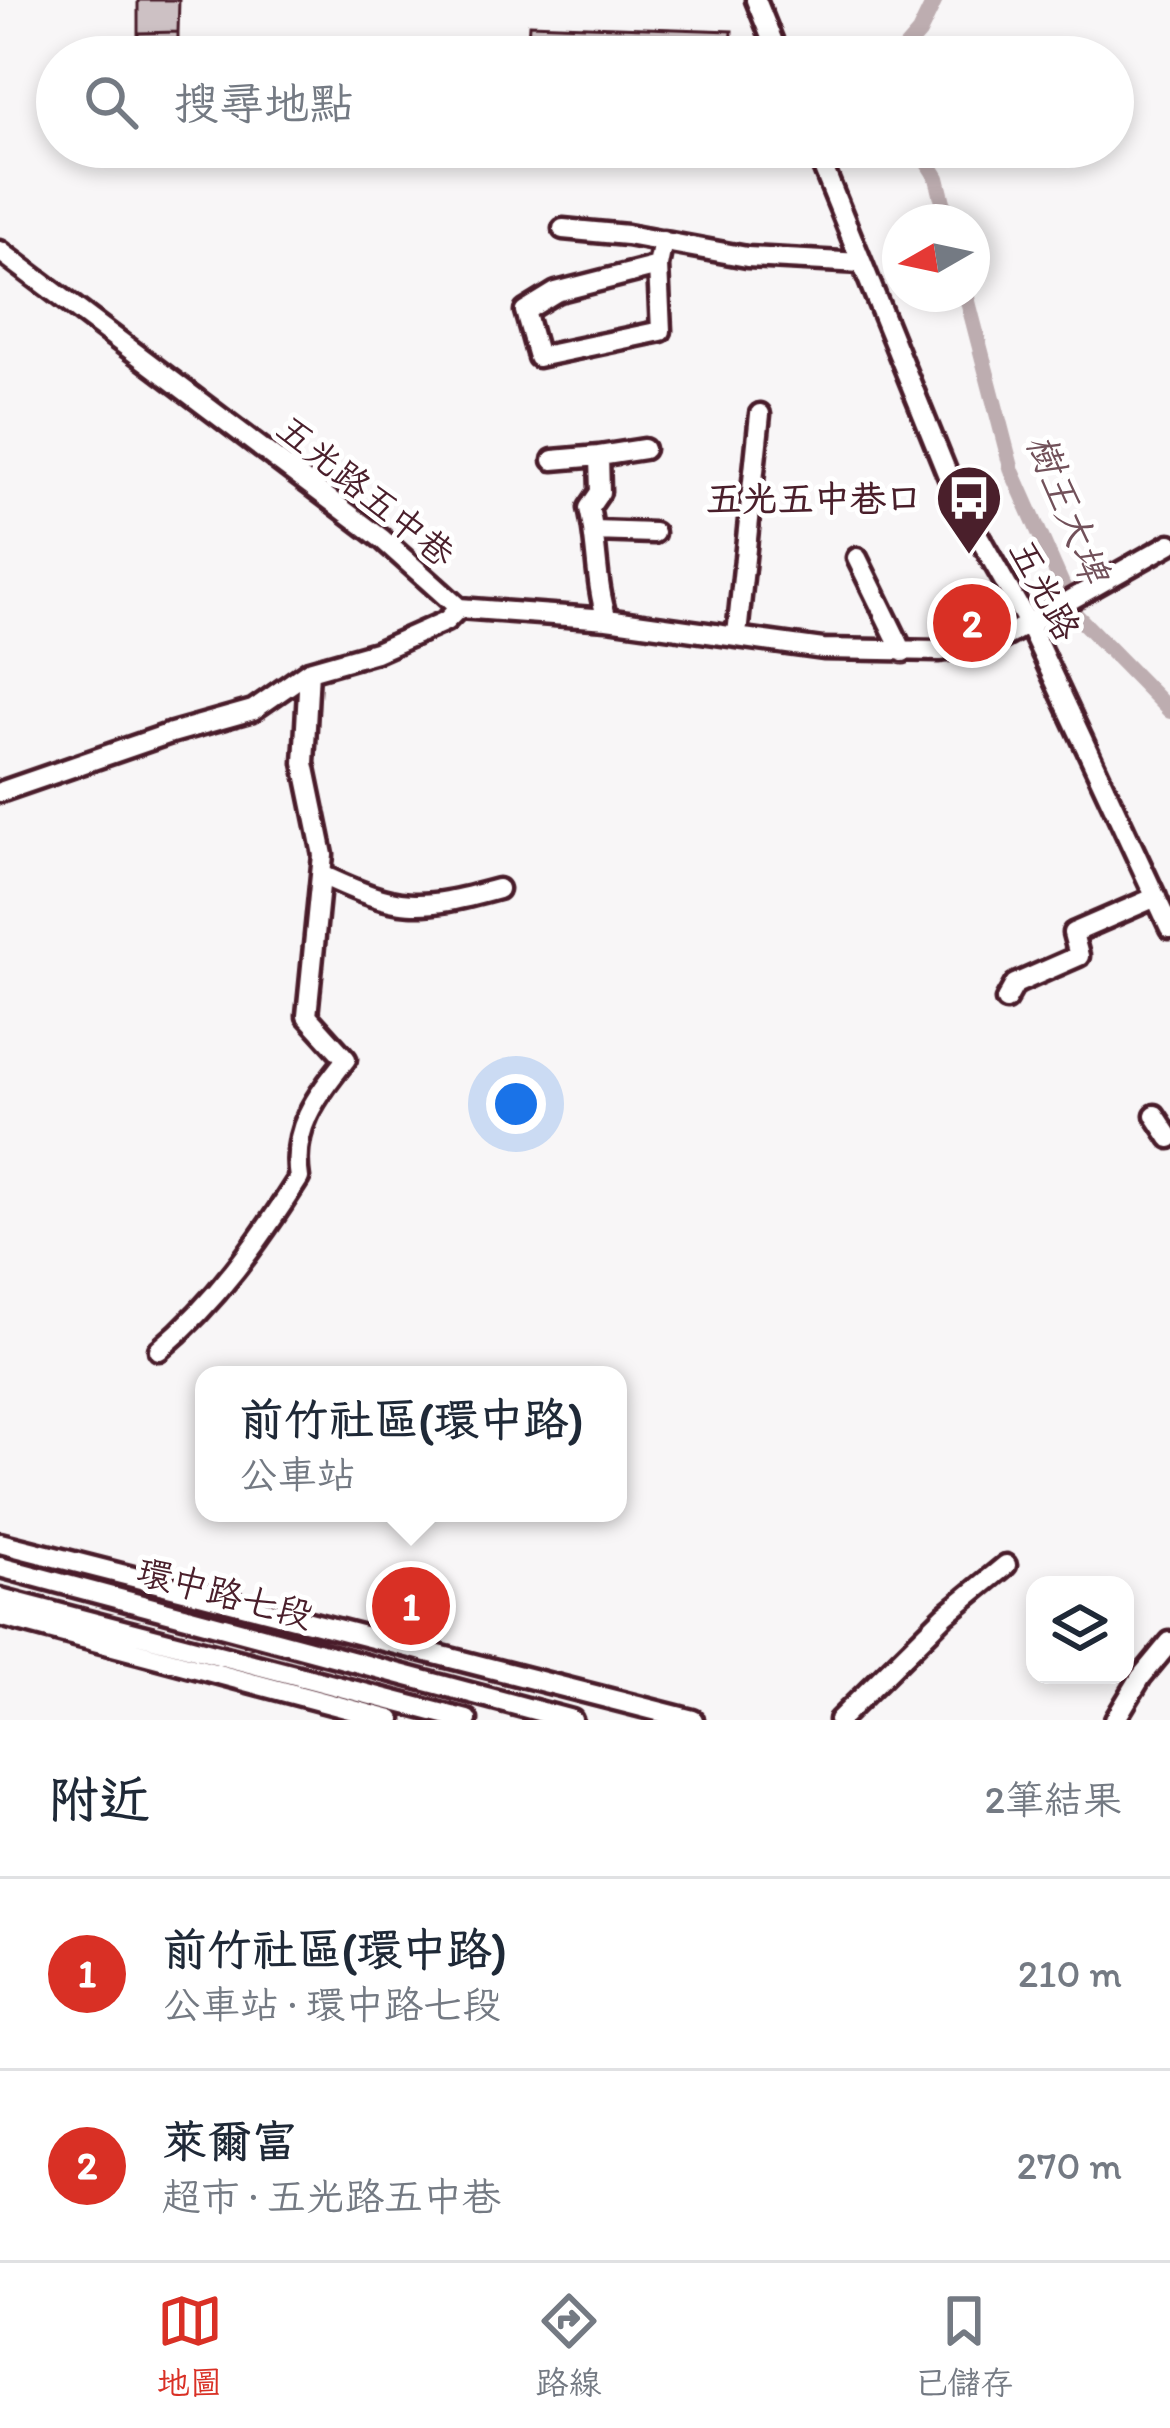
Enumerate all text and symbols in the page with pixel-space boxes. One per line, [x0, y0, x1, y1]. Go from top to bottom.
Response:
search box [36, 36, 1134, 168]
icon: search [78, 69, 144, 135]
text: 搜尋地點 [174, 76, 354, 130]
north arrow [882, 204, 990, 312]
street label: 五光路五中巷 [269, 406, 463, 576]
water label: 樹王大埤 [1017, 427, 1120, 592]
bus stop icon: 五光五中巷口 [934, 463, 1004, 557]
place label: 五光五中巷口 [706, 477, 922, 520]
street label: 五光路 [1001, 532, 1089, 648]
pin: 2 [933, 578, 1011, 668]
your location [486, 1074, 546, 1134]
popup [195, 1366, 627, 1522]
text: 前竹社區(環中路) [239, 1392, 583, 1446]
text: 公車站 [239, 1451, 356, 1498]
street label: 環中路七段 [132, 1549, 318, 1637]
pin: 1 [372, 1561, 450, 1651]
map controls [1026, 1576, 1134, 1684]
button: layers [1026, 1576, 1134, 1684]
text: 附近 [48, 1769, 150, 1830]
text: 2筆結果 [984, 1776, 1122, 1823]
text: 前竹社區(環中路) [162, 1922, 506, 1976]
text: 1 [78, 1950, 96, 1997]
text: 210 m [1018, 1950, 1122, 1997]
text: 公車站 · 環中路七段 [162, 1981, 501, 2028]
text: 萊爾富 [162, 2114, 297, 2168]
text: 2 [77, 2142, 97, 2189]
text: 270 m [1017, 2142, 1122, 2189]
text: 超市 · 五光路五中巷 [162, 2173, 501, 2220]
tab: 地圖 [157, 2288, 223, 2403]
tab: 路線 [536, 2288, 602, 2403]
tab: 已儲存 [915, 2288, 1014, 2403]

